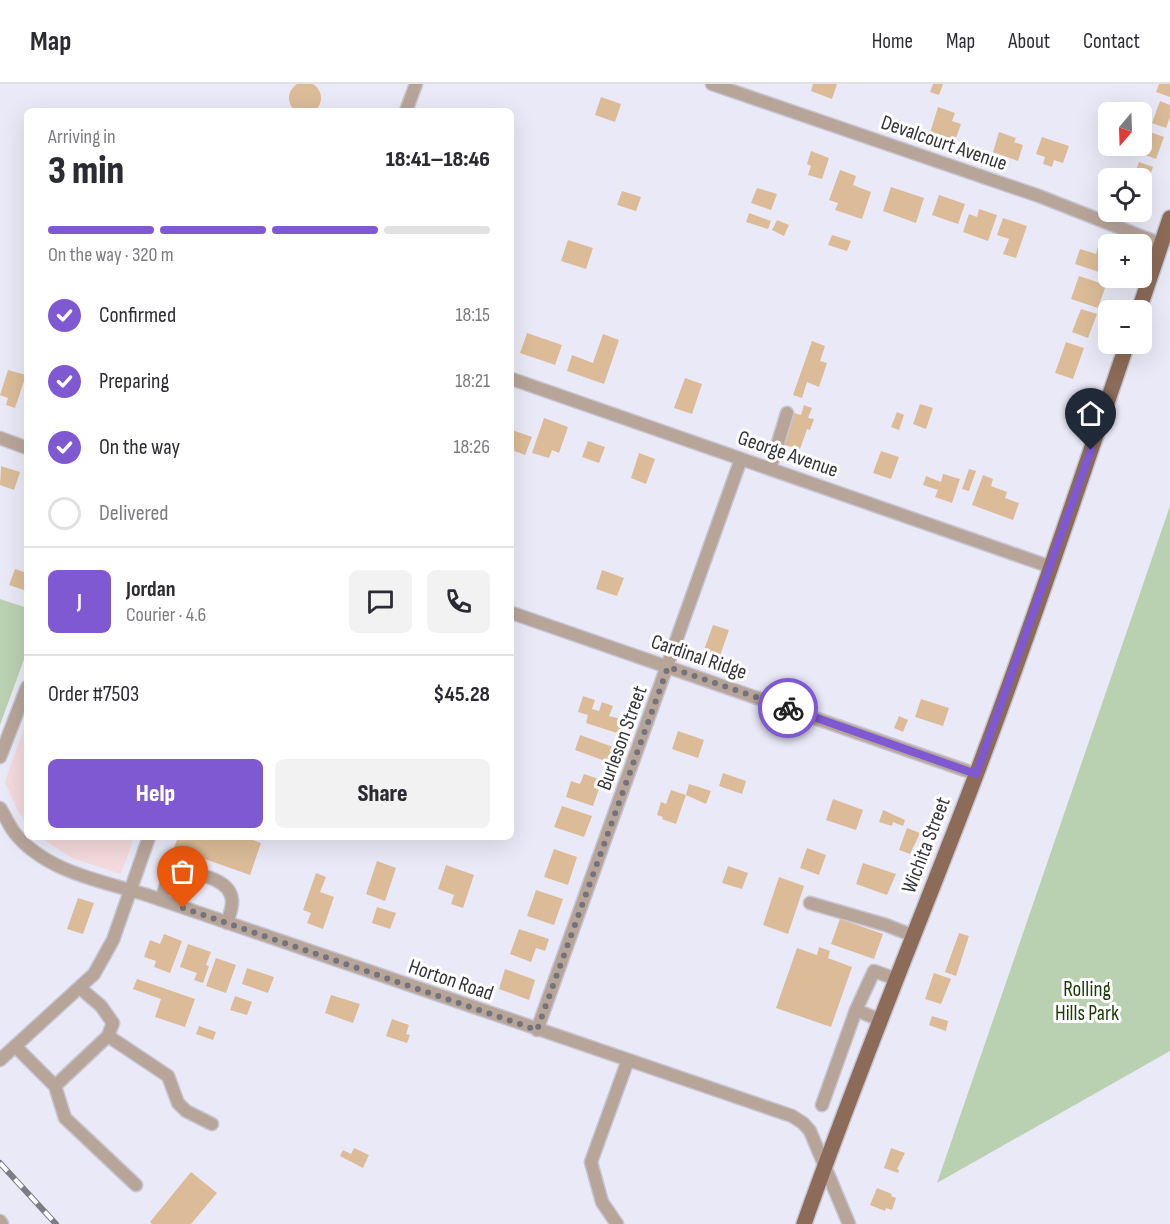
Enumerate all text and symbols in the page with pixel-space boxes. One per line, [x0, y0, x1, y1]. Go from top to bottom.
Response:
text: Map [30, 25, 71, 58]
text: Home [872, 29, 913, 54]
text: Map [946, 29, 975, 54]
text: About [1008, 29, 1050, 54]
text: Contact [1083, 29, 1140, 54]
north arrow [1098, 102, 1152, 156]
map controls [1098, 102, 1152, 354]
street label: Devalcourt Avenue [878, 110, 1010, 176]
text: Arriving in [48, 125, 116, 149]
text: 18:41–18:46 [386, 146, 490, 173]
text: 3 min [48, 148, 124, 195]
button: locate [1098, 168, 1152, 222]
button: + [1098, 234, 1152, 288]
text: On the way · 320 m [48, 243, 174, 267]
icon: check [48, 299, 81, 332]
button: − [1098, 300, 1152, 354]
text: Confirmed [99, 302, 176, 329]
text: 18:15 [455, 303, 490, 327]
icon: check [48, 365, 81, 398]
text: Preparing [99, 368, 169, 395]
text: 18:21 [455, 369, 490, 393]
pin [1065, 388, 1116, 450]
icon: home [1074, 397, 1107, 430]
street label: George Avenue [734, 425, 842, 483]
icon: check [48, 431, 81, 464]
text: On the way [99, 434, 180, 461]
text: 18:26 [453, 435, 490, 459]
text: Delivered [99, 500, 168, 527]
button: chat [349, 570, 412, 633]
button: phone [427, 570, 490, 633]
text: Jordan [126, 576, 175, 603]
text: J [77, 588, 82, 615]
text: Courier · 4.6 [126, 603, 206, 627]
street label: Cardinal Ridge [648, 629, 750, 685]
courier [758, 678, 818, 738]
text: Order #7503 [48, 681, 139, 708]
text: $45.28 [433, 681, 490, 708]
street label: Burleson Street [592, 682, 652, 794]
icon: bike [772, 692, 805, 725]
button: Help [48, 759, 263, 828]
button: Share [275, 759, 490, 828]
street label: Wichita Street [896, 793, 956, 897]
pin [157, 846, 208, 908]
icon: bag [166, 855, 199, 888]
street label: Horton Road [405, 954, 497, 1006]
park label: Rolling Hills Park [1055, 977, 1119, 1026]

